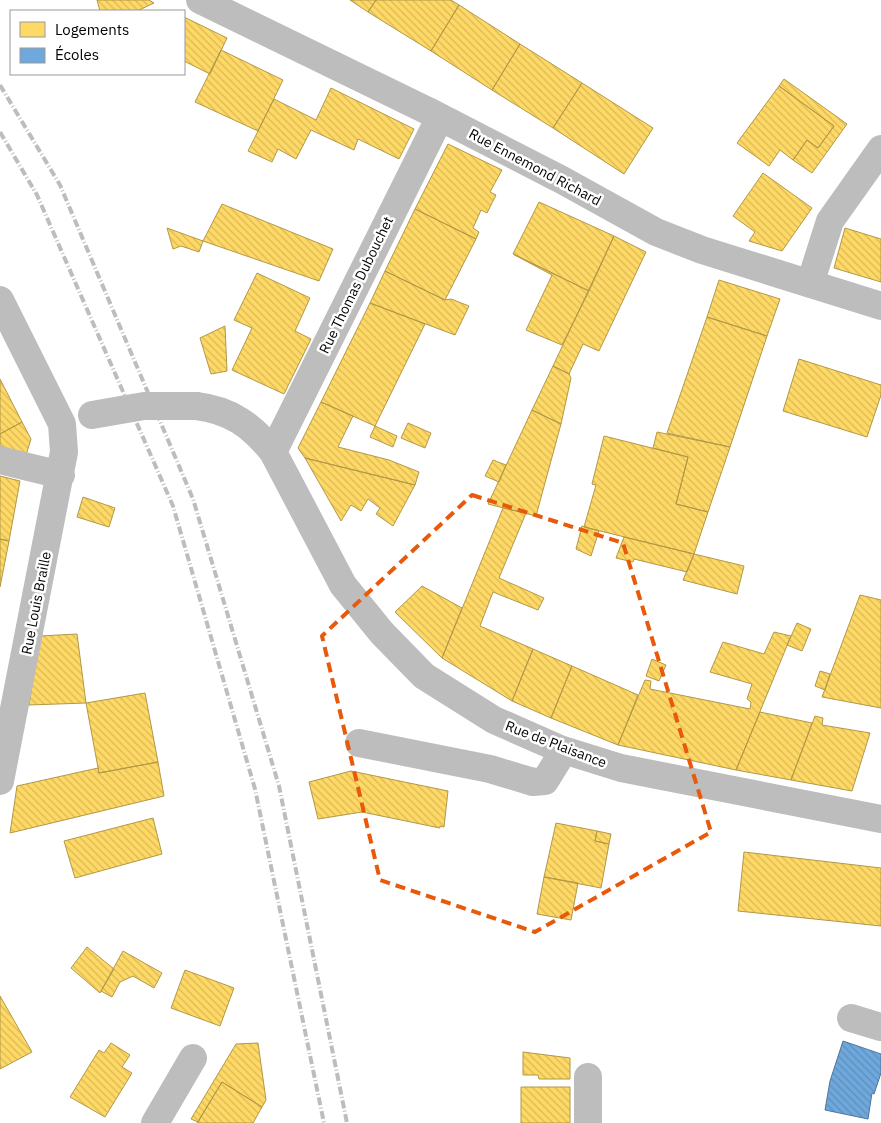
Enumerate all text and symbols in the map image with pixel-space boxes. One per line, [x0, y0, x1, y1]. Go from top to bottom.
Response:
legend [10, 10, 185, 75]
text: Logements [55, 20, 129, 39]
text: Écoles [55, 45, 99, 64]
street label: Rue Ennemond Richard [466, 124, 604, 210]
street label: Rue Thomas Dubouchet [315, 213, 397, 357]
street label: Rue Louis Braille [17, 550, 55, 656]
street label: Rue de Plaisance [503, 716, 610, 772]

